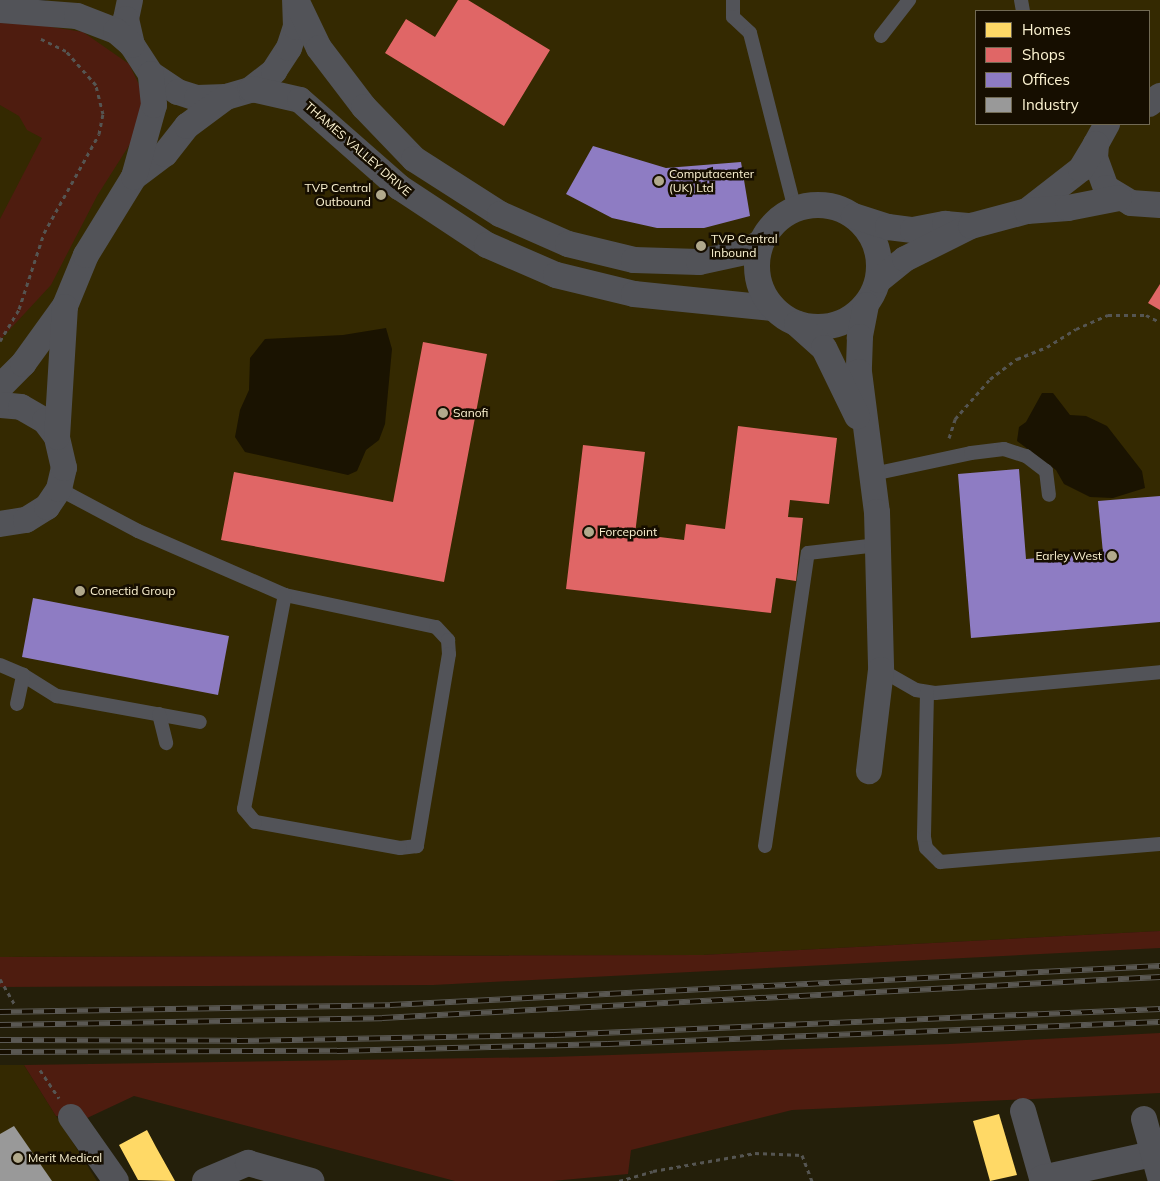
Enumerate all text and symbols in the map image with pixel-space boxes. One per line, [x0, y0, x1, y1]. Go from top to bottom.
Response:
legend [975, 10, 1150, 125]
text: Homes [1022, 20, 1071, 39]
text: Shops [1022, 45, 1065, 64]
text: Offices [1022, 70, 1070, 89]
text: Industry [1022, 95, 1079, 114]
street label: THAMES VALLEY DRIVE [302, 99, 414, 199]
place label: Computacenter (UK) Ltd [669, 167, 754, 195]
marker: Computacenter (UK) Ltd [653, 175, 665, 187]
place label: TVP Central Outbound [304, 181, 371, 209]
marker: TVP Central Outbound [375, 189, 387, 201]
place label: TVP Central Inbound [711, 232, 778, 260]
marker: TVP Central Inbound [695, 240, 707, 252]
place label: Sanofi [453, 406, 488, 420]
marker: Sanofi [437, 407, 449, 419]
place label: Forcepoint [599, 525, 657, 539]
marker: Forcepoint [583, 526, 595, 538]
place label: Earley West [1035, 549, 1102, 563]
marker: Earley West [1106, 550, 1118, 562]
place label: Conectid Group [90, 584, 176, 598]
marker: Conectid Group [74, 585, 86, 597]
place label: Merit Medical [28, 1151, 102, 1165]
marker: Merit Medical [12, 1152, 24, 1164]

